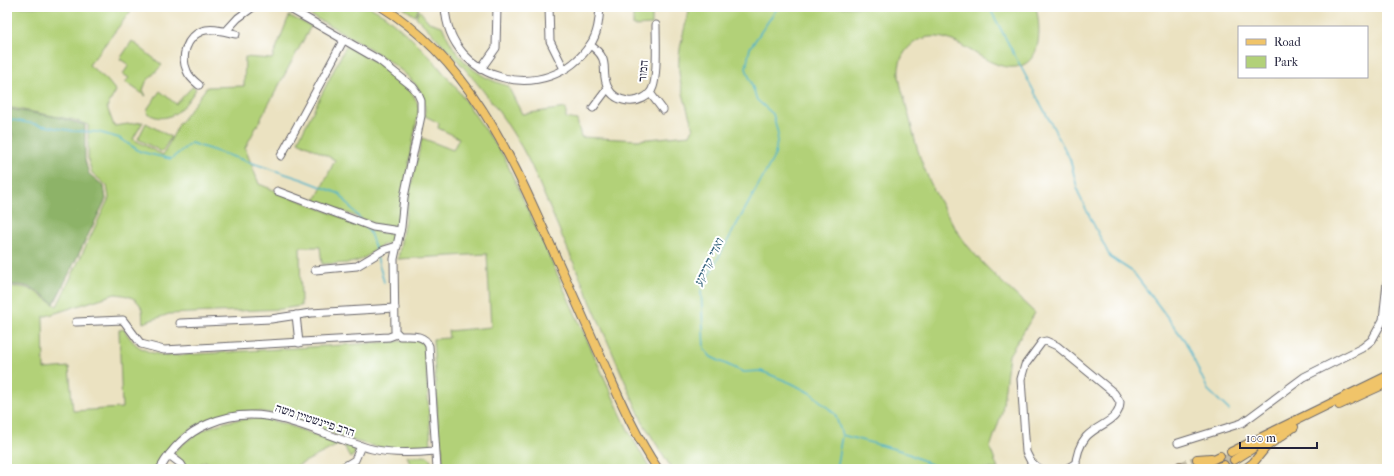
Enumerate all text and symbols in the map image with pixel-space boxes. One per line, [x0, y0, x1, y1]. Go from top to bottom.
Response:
legend [1238, 26, 1368, 78]
text: Road [1274, 35, 1301, 49]
text: Park [1274, 55, 1299, 69]
street label: המור [635, 60, 651, 82]
water label: ואדי קריקע [690, 234, 727, 289]
street label: הרב פיינשטיין משה [273, 401, 357, 439]
scale bar [1240, 424, 1317, 450]
text: 100 m [1246, 431, 1276, 445]

